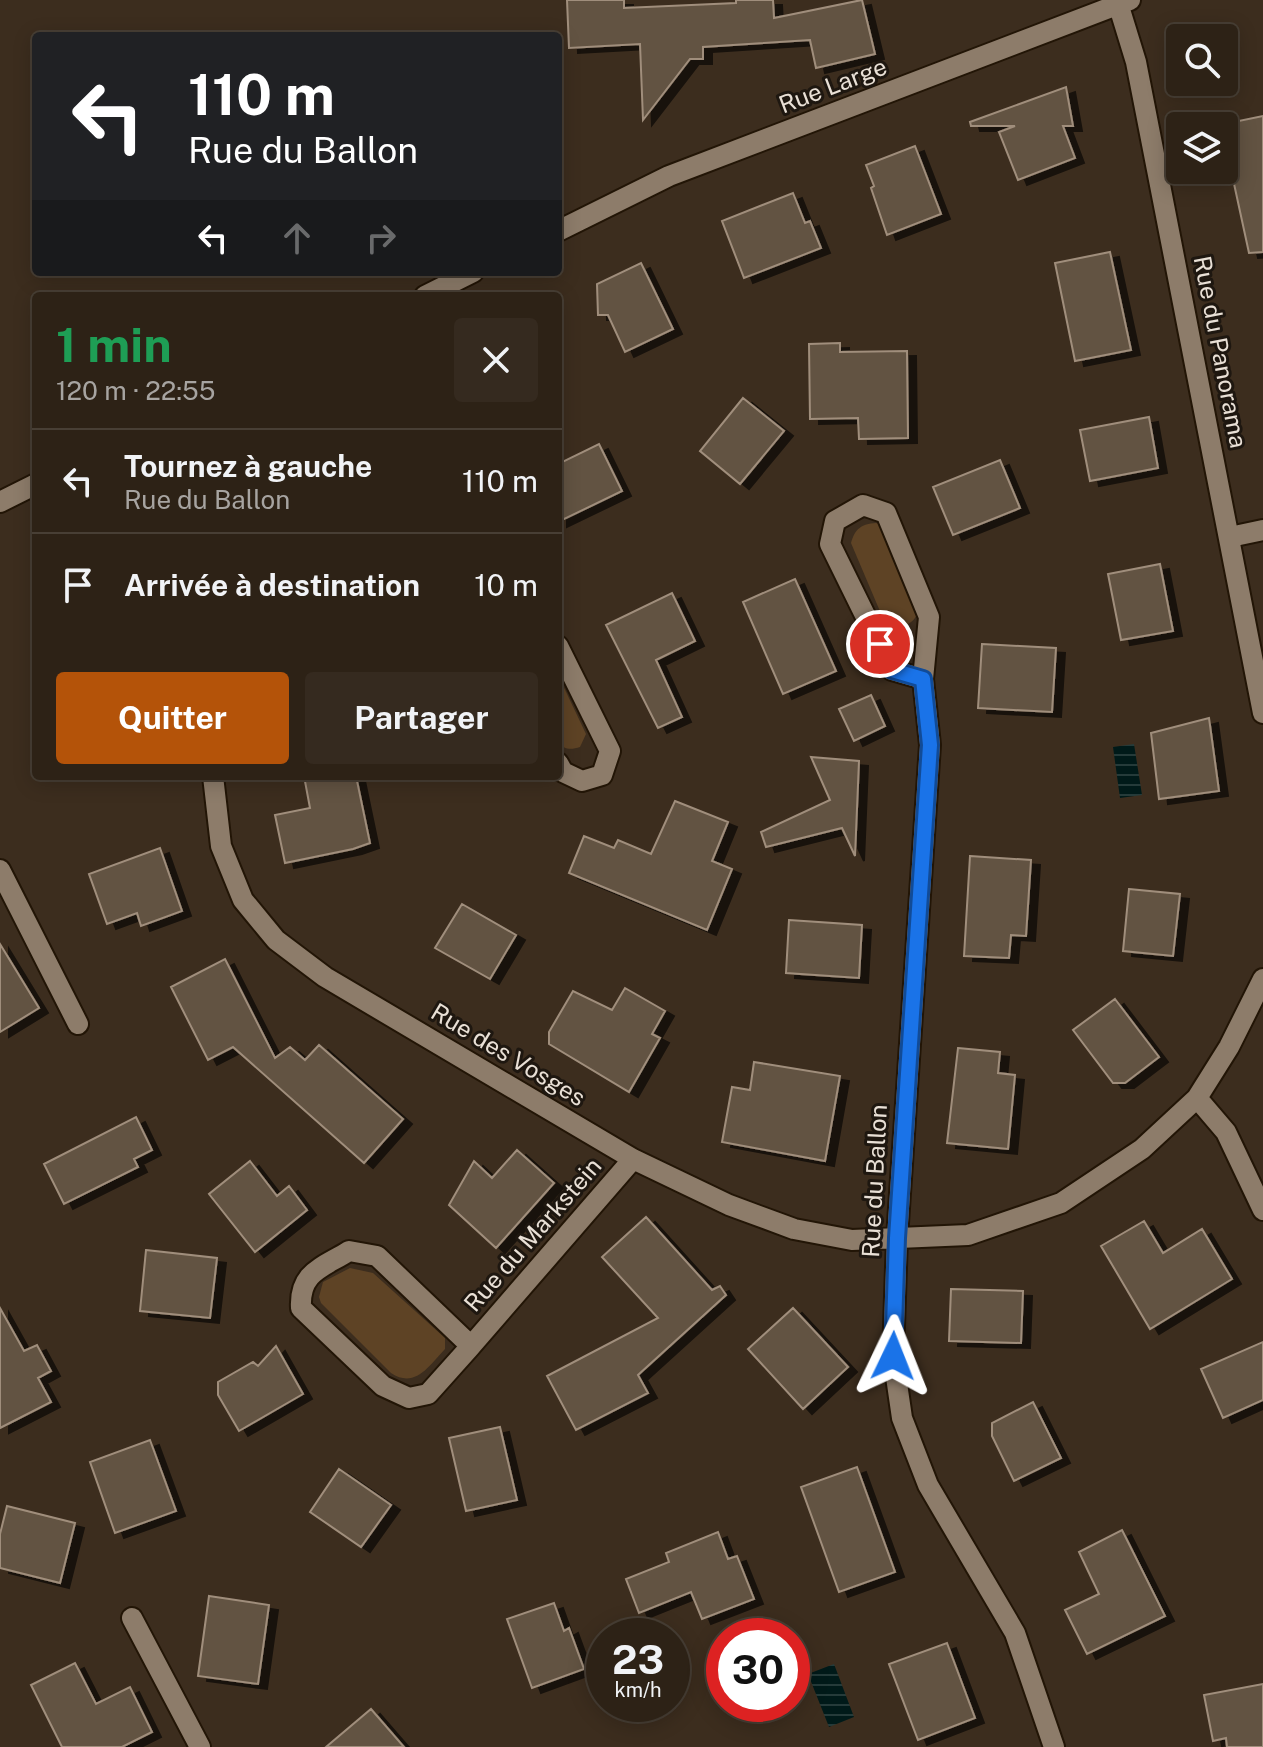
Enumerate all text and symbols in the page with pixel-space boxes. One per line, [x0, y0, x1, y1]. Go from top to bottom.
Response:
map controls [1166, 24, 1238, 184]
button: search [1166, 24, 1238, 96]
street label: Rue Large [775, 52, 890, 118]
text: 110 m [188, 62, 335, 128]
icon: left [56, 64, 160, 168]
button: layers [1166, 112, 1238, 184]
text: Rue du Ballon [188, 129, 418, 171]
icon: left [191, 216, 235, 260]
icon: ahead [275, 216, 319, 260]
icon: right [359, 216, 403, 260]
street label: Rue du Panorama [1189, 253, 1253, 450]
text: 1 min [56, 316, 172, 373]
button: close [454, 318, 538, 402]
text: 120 m · 22:55 [56, 375, 215, 406]
text: Tournez à gauche [124, 448, 372, 484]
icon: left [56, 459, 100, 503]
text: 110 m [462, 463, 538, 499]
text: Rue du Ballon [124, 484, 290, 515]
icon: arrive [56, 563, 100, 607]
text: Arrivée à destination [124, 567, 420, 603]
text: 10 m [474, 567, 538, 603]
pin [846, 610, 914, 678]
icon: arrive [858, 622, 902, 666]
button: Quitter [56, 672, 289, 764]
button: Partager [305, 672, 538, 764]
street label: Rue des Vosges [426, 997, 591, 1111]
street label: Rue du Ballon [856, 1104, 892, 1258]
street label: Rue du Markstein [458, 1152, 607, 1317]
position arrow [851, 1314, 935, 1398]
speed limit sign: 30 [706, 1618, 810, 1722]
text: 23 [612, 1636, 664, 1683]
text: km/h [614, 1678, 662, 1702]

